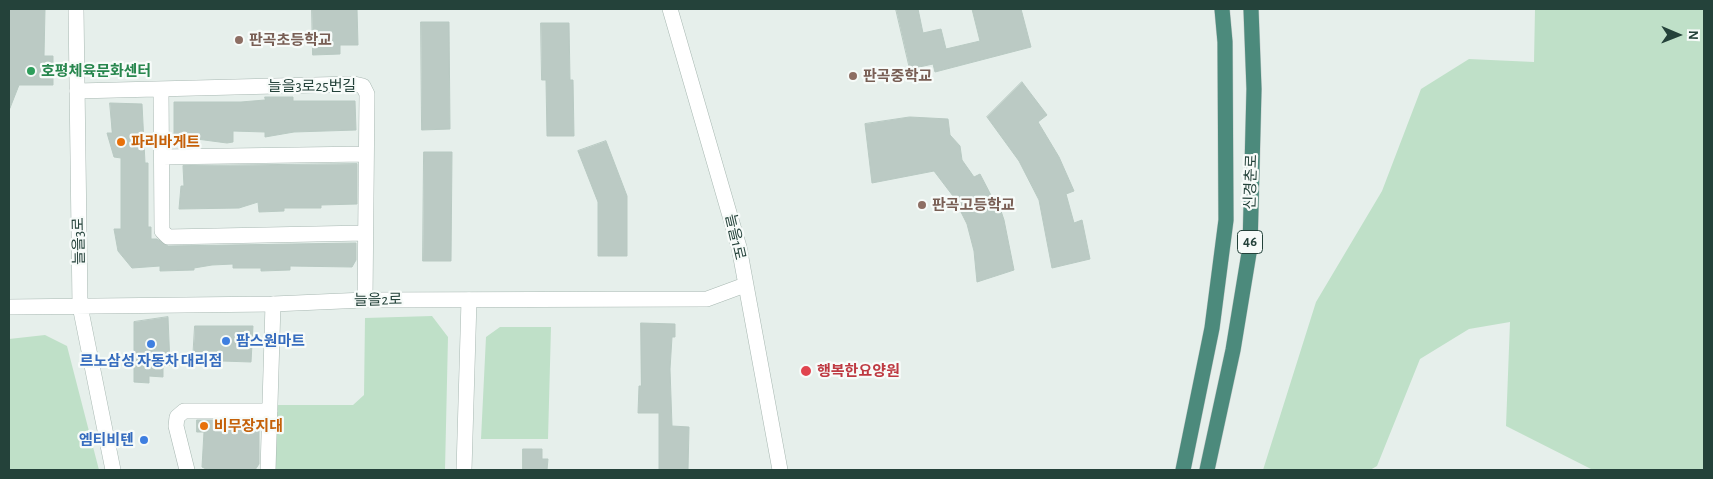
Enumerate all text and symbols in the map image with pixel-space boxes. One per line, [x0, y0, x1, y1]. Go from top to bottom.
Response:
north arrow [1653, 10, 1703, 60]
text: N [1686, 30, 1700, 40]
place label: 판곡초등학교 [249, 31, 332, 49]
marker: 판곡초등학교 [233, 34, 245, 46]
place label: 호평체육문화센터 [41, 62, 151, 80]
marker: 호평체육문화센터 [25, 65, 37, 77]
place label: 판곡중학교 [863, 67, 932, 85]
marker: 판곡중학교 [847, 70, 859, 82]
street label: 늘을3로25번길 [268, 77, 356, 95]
place label: 파리바게트 [131, 133, 200, 151]
marker: 파리바게트 [115, 136, 127, 148]
street label: 신경춘로 [1241, 154, 1261, 210]
place label: 판곡고등학교 [932, 196, 1015, 214]
marker: 판곡고등학교 [916, 199, 928, 211]
street label: 늘을1로 [721, 212, 749, 262]
street label: 늘을3로 [70, 217, 88, 265]
road number: 46 [1238, 230, 1262, 253]
street label: 늘을2로 [354, 291, 402, 309]
place label: 팜스원마트 [236, 332, 305, 350]
marker: 팜스원마트 [220, 335, 232, 347]
marker: 르노삼성 자동차 대리점 [145, 338, 157, 350]
place label: 르노삼성 자동차 대리점 [80, 352, 222, 370]
place label: 행복한요양원 [817, 362, 900, 380]
marker: 행복한요양원 [799, 364, 813, 378]
place label: 비무장지대 [214, 417, 283, 435]
marker: 비무장지대 [198, 420, 210, 432]
place label: 엠티비텐 [79, 431, 134, 449]
marker: 엠티비텐 [138, 434, 150, 446]

